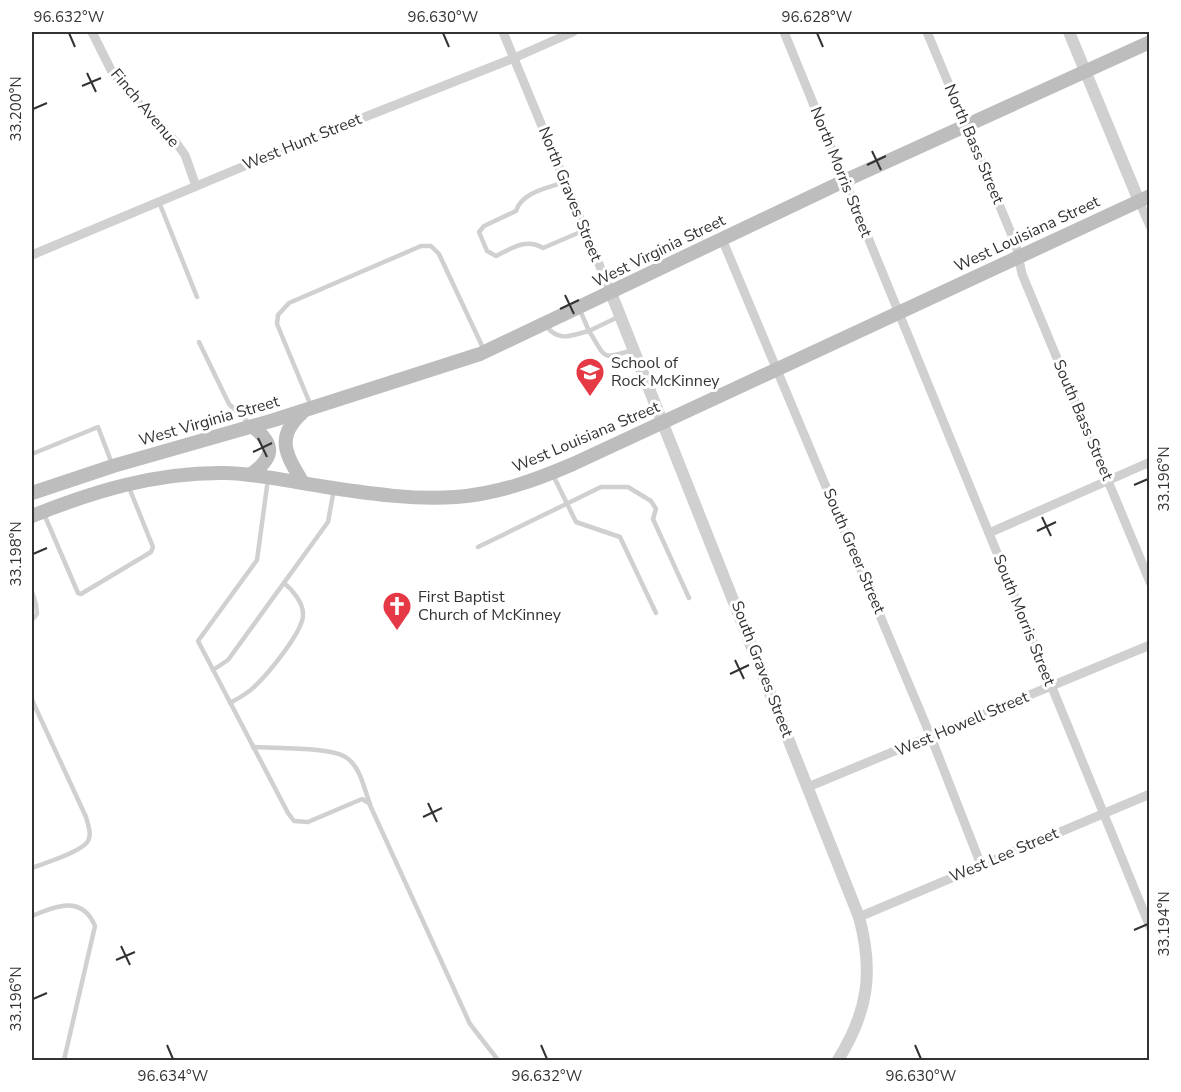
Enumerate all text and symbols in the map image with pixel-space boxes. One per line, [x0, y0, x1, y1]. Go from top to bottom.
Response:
text: 96.632°W [34, 7, 105, 27]
text: 96.630°W [408, 7, 479, 27]
text: 96.628°W [782, 7, 853, 27]
street label: Finch Avenue [106, 64, 184, 152]
text: 33.200°N [6, 76, 26, 142]
street label: North Bass Street [939, 81, 1009, 208]
street label: North Morris Street [805, 103, 877, 241]
street label: West Hunt Street [239, 108, 365, 176]
street label: North Graves Street [533, 123, 607, 265]
street label: West Louisiana Street [951, 190, 1104, 277]
street label: West Virginia Street [589, 209, 729, 293]
place label: School of Rock McKinney [611, 352, 720, 392]
school or university icon: School of Rock McKinney [574, 356, 606, 398]
street label: South Bass Street [1048, 356, 1118, 484]
street label: West Virginia Street [136, 390, 282, 452]
street label: West Louisiana Street [509, 396, 663, 478]
text: 33.196°N [1154, 446, 1174, 512]
street label: South Greer Street [818, 485, 891, 617]
text: 33.198°N [6, 521, 26, 587]
street label: South Morris Street [988, 551, 1061, 689]
place label: First Baptist Church of McKinney [418, 586, 562, 626]
church icon: First Baptist Church of McKinney [381, 590, 413, 632]
street label: South Graves Street [726, 598, 798, 741]
street label: West Howell Street [892, 686, 1032, 762]
street label: West Lee Street [946, 822, 1062, 888]
text: 33.194°N [1154, 891, 1174, 957]
text: 33.196°N [6, 966, 26, 1032]
text: 96.634°W [138, 1066, 209, 1086]
text: 96.632°W [512, 1066, 583, 1086]
text: 96.630°W [886, 1066, 957, 1086]

